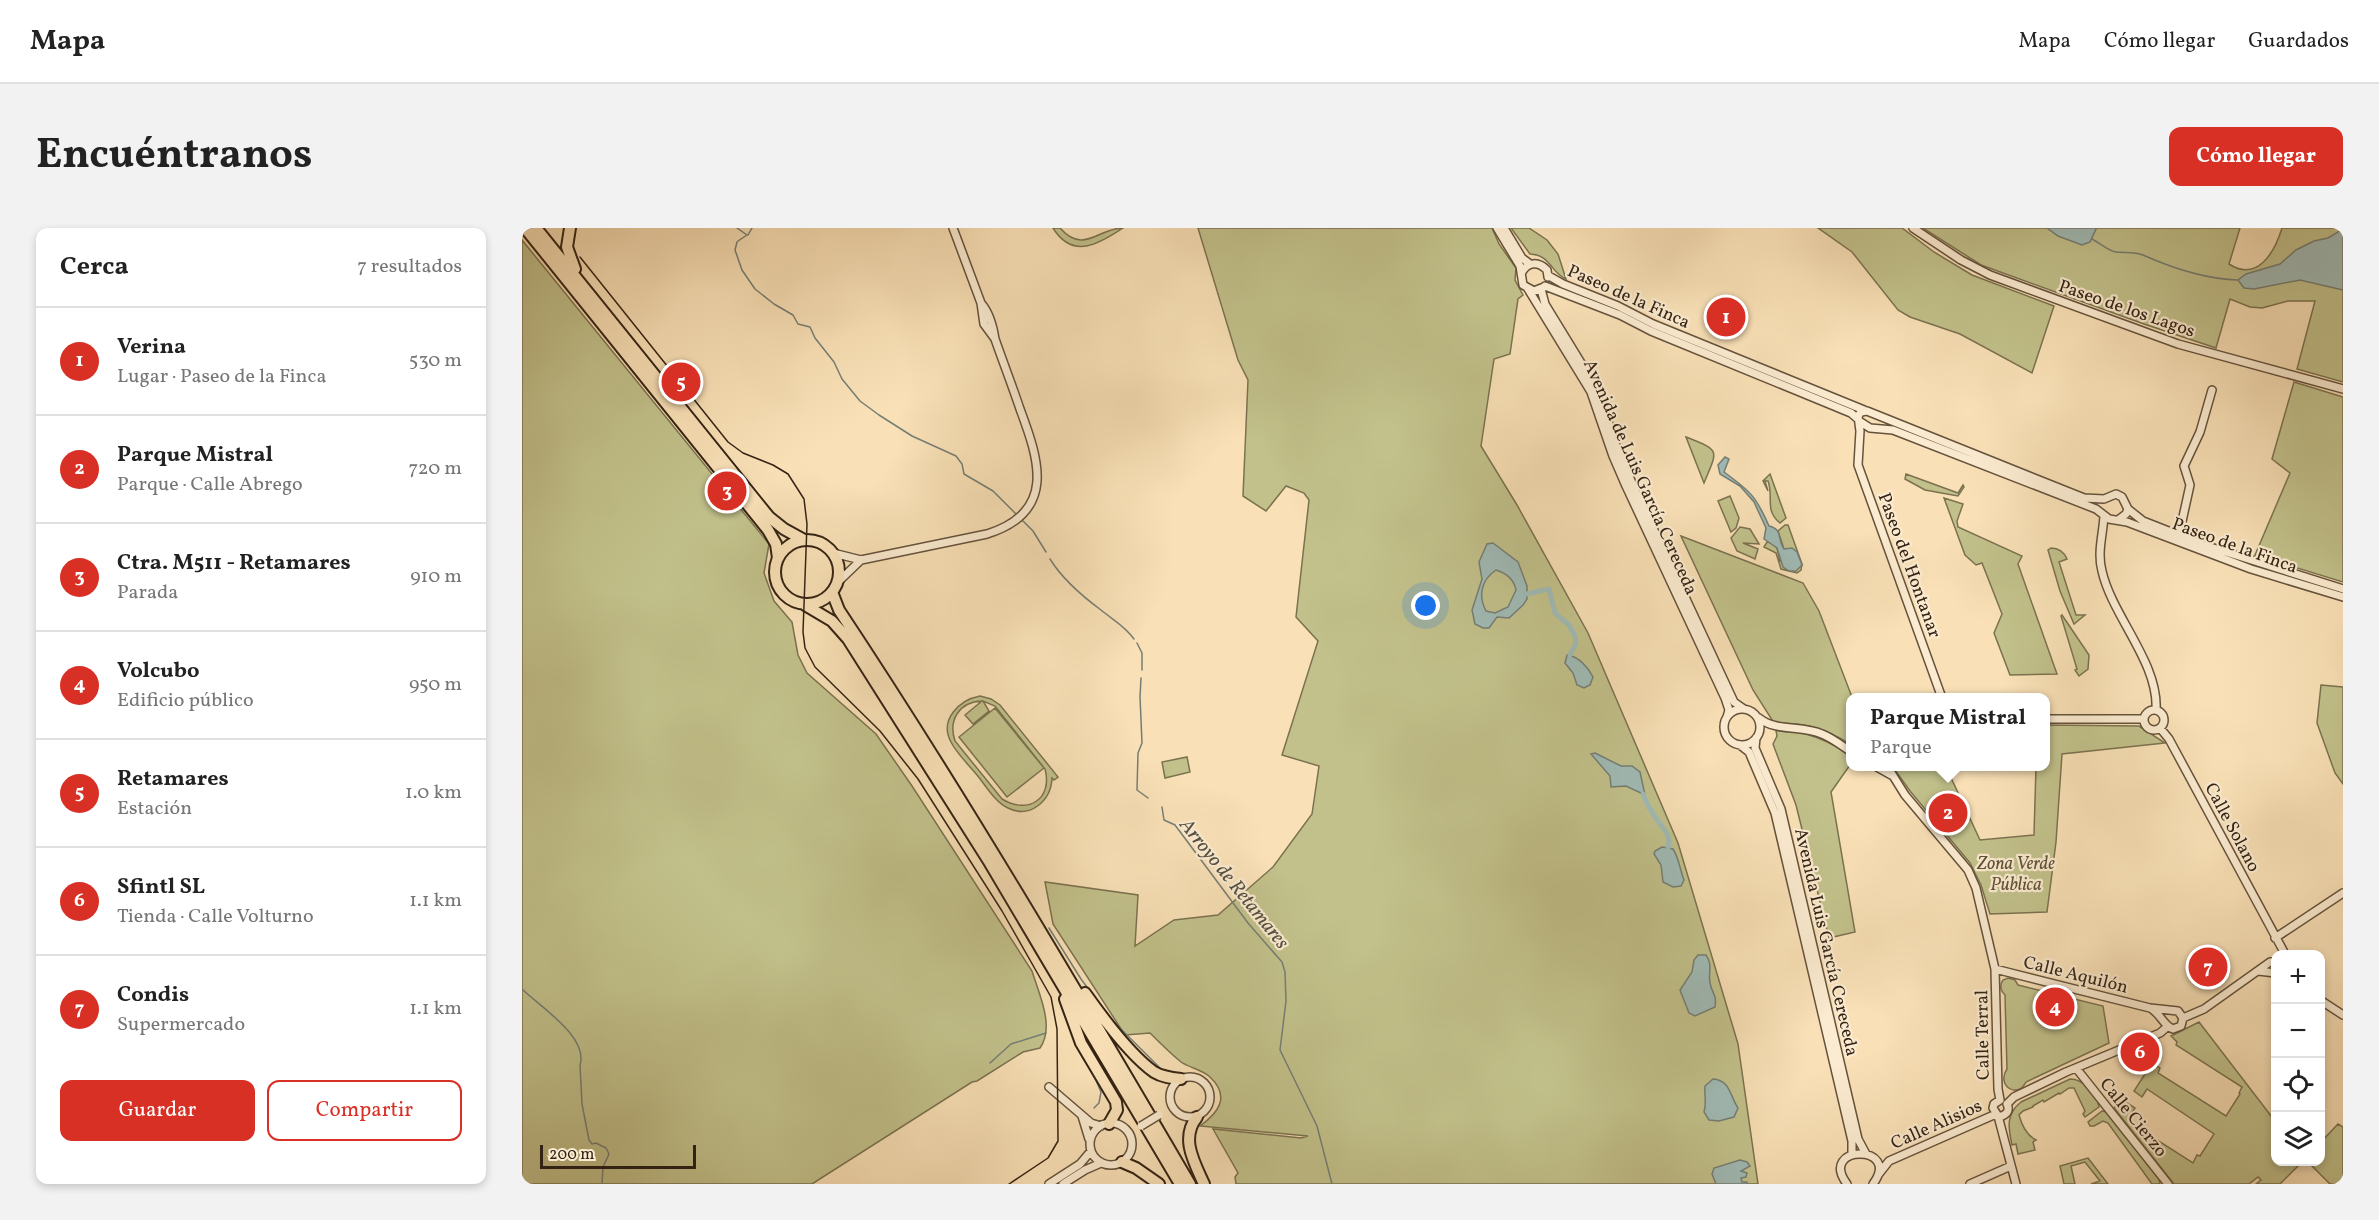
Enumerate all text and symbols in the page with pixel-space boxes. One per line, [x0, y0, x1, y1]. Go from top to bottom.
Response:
text: Mapa [30, 22, 105, 61]
text: Mapa [2018, 27, 2071, 56]
text: Cómo llegar [2104, 27, 2215, 56]
text: Guardados [2248, 27, 2349, 56]
text: Encuéntranos [36, 127, 312, 186]
button: Cómo llegar [2169, 127, 2343, 186]
text: Cerca [60, 249, 129, 285]
text: 7 resultados [357, 253, 462, 281]
street label: Paseo de la Finca [1563, 259, 1694, 336]
street label: Paseo de los Lagos [2055, 274, 2198, 345]
pin: 1 [1706, 294, 1746, 340]
text: Verina [117, 332, 186, 363]
text: 1 [75, 347, 84, 375]
text: 530 m [409, 347, 462, 375]
street label: Avenida de Luis García Cereceda [1576, 356, 1703, 599]
pin: 5 [662, 360, 700, 404]
text: Lugar · Paseo de la Finca [117, 363, 326, 391]
text: Parque Mistral [117, 440, 273, 471]
text: 2 [74, 455, 85, 483]
text: 720 m [408, 455, 462, 483]
pin: 3 [708, 468, 746, 514]
text: Parque · Calle Abrego [117, 471, 303, 499]
street label: Paseo del Hontanar [1871, 489, 1947, 642]
street label: Paseo de la Finca [2168, 512, 2301, 581]
text: Ctra. M511 - Retamares [117, 548, 351, 579]
text: 3 [74, 563, 85, 591]
text: 910 m [410, 563, 462, 591]
text: Parada [117, 579, 178, 607]
your location [1411, 591, 1440, 620]
text: Volcubo [117, 656, 200, 687]
text: 4 [73, 671, 86, 699]
text: 950 m [409, 671, 462, 699]
text: Edificio público [117, 687, 254, 715]
popup [1846, 693, 2050, 771]
text: Parque Mistral [1870, 703, 2026, 734]
text: Parque [1870, 734, 1932, 762]
text: Retamares [117, 764, 229, 795]
text: 5 [75, 779, 84, 807]
text: 1.0 km [405, 779, 462, 807]
street label: Calle Solano [2198, 779, 2266, 877]
pin: 2 [1928, 790, 1968, 836]
text: Estación [117, 795, 192, 823]
water label: Arroyo de Retamares [1171, 812, 1295, 956]
street label: Avenida Luis García Cereceda [1787, 826, 1864, 1059]
park label: Zona Verde Pública [1976, 852, 2055, 898]
text: Sfintl SL [117, 872, 205, 903]
text: 6 [74, 887, 85, 915]
text: 1.1 km [409, 887, 462, 915]
text: Tienda · Calle Volturno [117, 903, 314, 931]
pin: 7 [2188, 944, 2228, 990]
street label: Calle Aquilón [2021, 950, 2131, 1001]
map controls [2271, 950, 2325, 1166]
button: + [2271, 950, 2325, 1004]
text: Condis [117, 980, 189, 1011]
pin: 4 [2036, 984, 2074, 1030]
street label: Calle Terral [1970, 990, 1997, 1080]
text: 7 [75, 995, 84, 1023]
text: 1.1 km [409, 995, 462, 1023]
button: − [2271, 1004, 2325, 1058]
text: Supermercado [117, 1011, 245, 1039]
pin: 6 [2120, 1030, 2160, 1074]
button: locate [2271, 1058, 2325, 1112]
street label: Calle Cierzo [2093, 1073, 2173, 1163]
button: Guardar [60, 1080, 255, 1141]
button: Compartir [267, 1080, 462, 1141]
street label: Calle Alisios [1887, 1094, 1986, 1157]
button: layers [2271, 1112, 2325, 1166]
scale bar [540, 1142, 696, 1170]
text: 200 m [549, 1144, 594, 1166]

